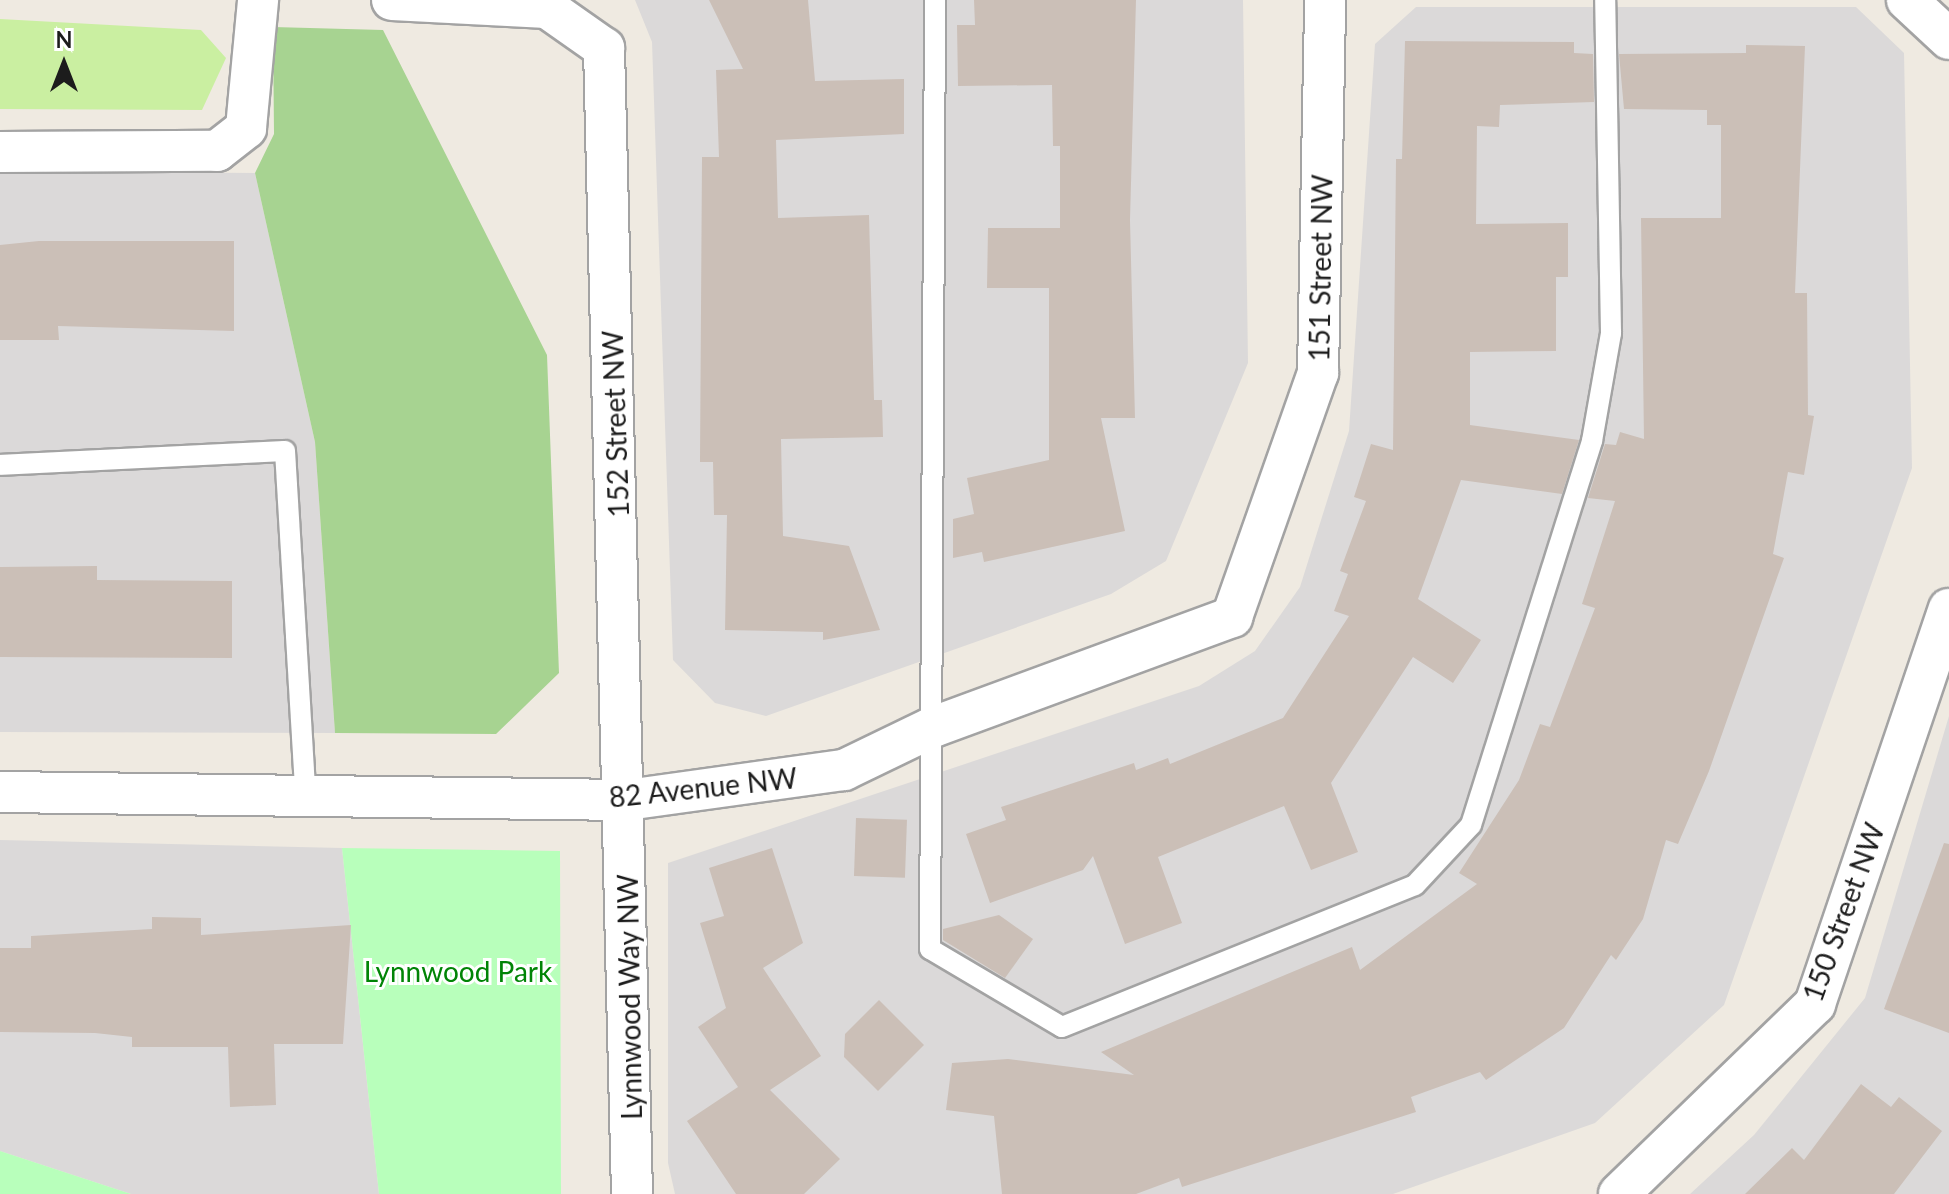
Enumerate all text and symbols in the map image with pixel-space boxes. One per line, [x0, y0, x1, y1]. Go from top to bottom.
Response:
north arrow [24, 24, 104, 104]
text: N [56, 26, 72, 53]
street label: 151 Street NW [1302, 174, 1338, 362]
street label: 152 Street NW [595, 330, 635, 518]
street label: 82 Avenue NW [607, 760, 799, 814]
street label: 150 Street NW [1795, 818, 1891, 1006]
street label: Lynnwood Way NW [610, 873, 648, 1121]
park label: Lynnwood Park [364, 954, 552, 988]

